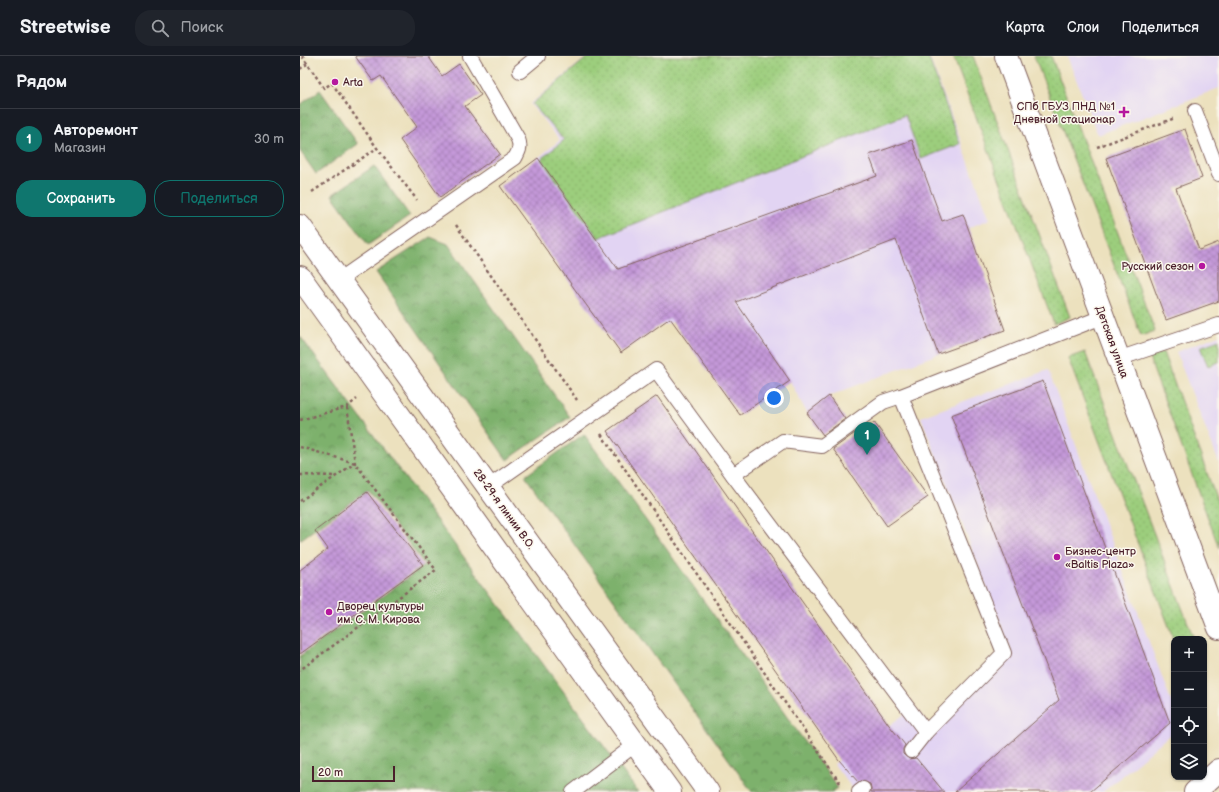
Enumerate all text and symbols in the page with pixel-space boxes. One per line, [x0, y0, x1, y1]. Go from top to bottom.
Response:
search box [135, 10, 415, 46]
text: Streetwise [20, 16, 111, 39]
icon: search [149, 17, 171, 39]
text: Поиск [181, 18, 223, 37]
text: Карта [1005, 19, 1045, 36]
text: Слои [1067, 19, 1099, 36]
text: Поделиться [1121, 19, 1199, 36]
text: Рядом [16, 72, 67, 92]
place label: Arta [343, 76, 363, 89]
marker: Arta [330, 77, 340, 87]
place label: СПб ГБУЗ ПНД №1 Дневной стационар [1014, 100, 1116, 126]
marker: СПб ГБУЗ ПНД №1 Дневной стационар [1118, 106, 1130, 118]
text: Авторемонт [54, 121, 138, 140]
text: 1 [26, 131, 32, 147]
text: 30 m [254, 131, 284, 147]
text: Магазин [54, 140, 106, 156]
button: Сохранить [16, 180, 146, 217]
button: Поделиться [154, 180, 284, 217]
place label: Русский сезон [1121, 260, 1194, 273]
marker: Русский сезон [1197, 261, 1207, 271]
street label: Детская улица [1093, 304, 1131, 380]
your location [764, 388, 784, 408]
pin: 1 [854, 422, 880, 455]
street label: 28-29-я линии В.О. [471, 466, 537, 552]
place label: Бизнес-центр «Baltis Plaza» [1065, 545, 1137, 571]
marker: Бизнес-центр «Baltis Plaza» [1052, 552, 1062, 562]
place label: Дворец культуры им. С. М. Кирова [337, 600, 424, 626]
marker: Дворец культуры им. С. М. Кирова [324, 607, 334, 617]
map controls [1171, 636, 1207, 780]
button: + [1171, 636, 1207, 672]
button: − [1171, 672, 1207, 708]
button: locate [1171, 708, 1207, 744]
button: layers [1171, 744, 1207, 780]
scale bar [312, 764, 395, 783]
text: 20 m [318, 766, 343, 779]

